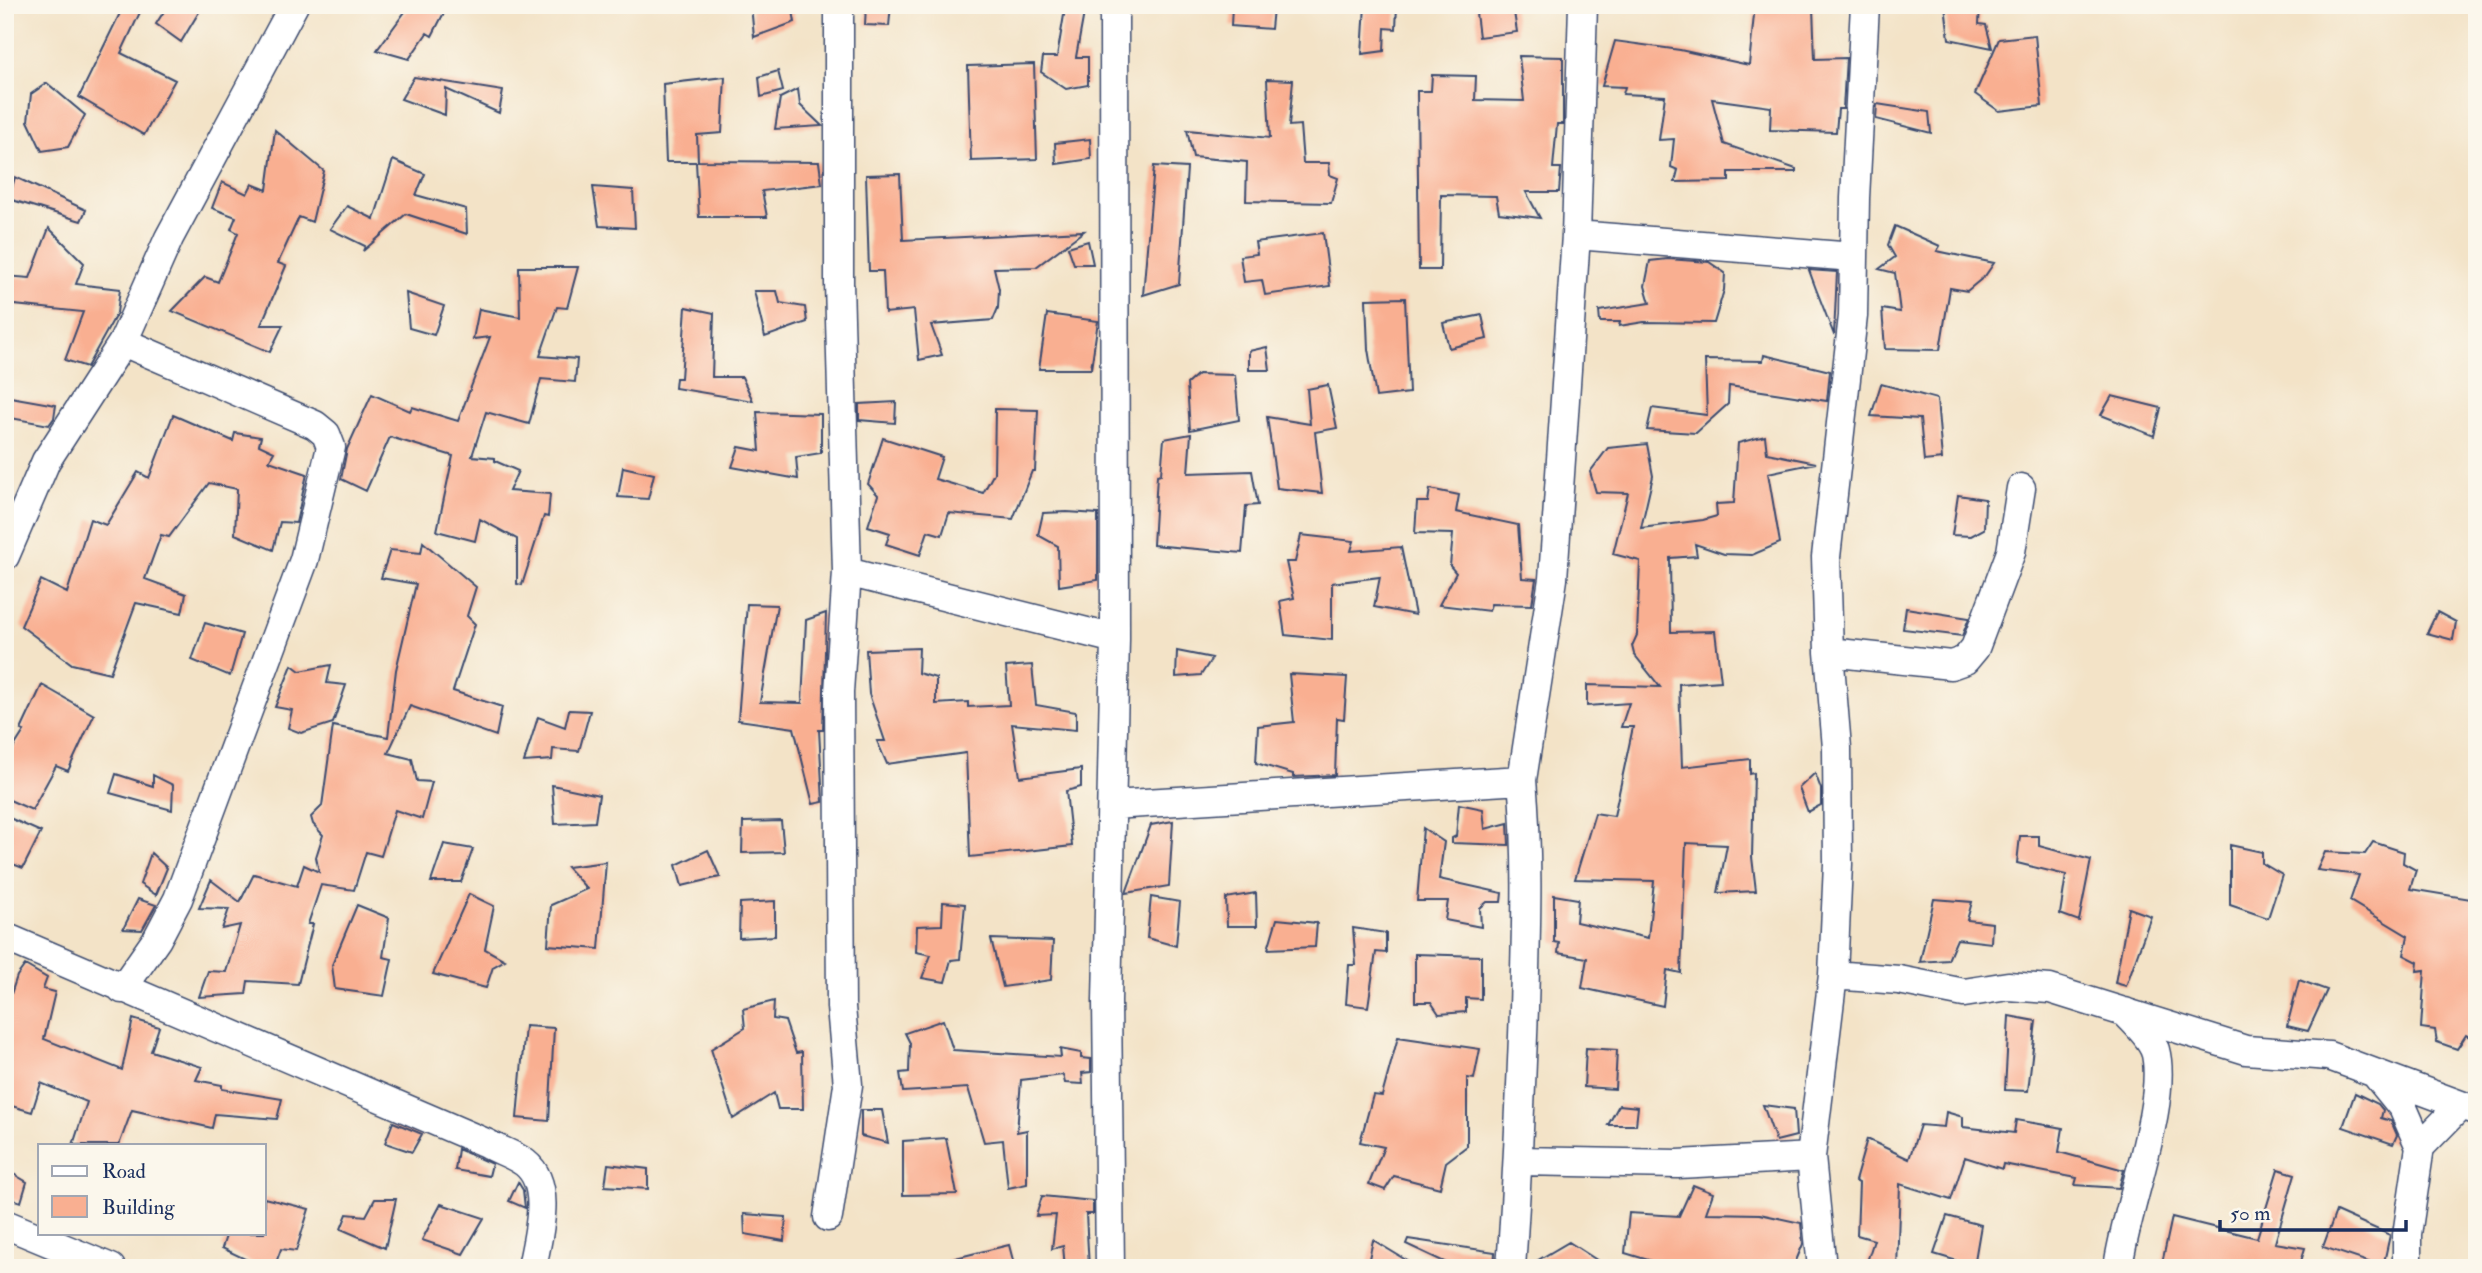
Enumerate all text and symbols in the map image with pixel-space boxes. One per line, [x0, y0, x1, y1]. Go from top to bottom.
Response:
legend [38, 1144, 266, 1234]
text: Road [102, 1158, 147, 1185]
scale bar [2220, 1189, 2405, 1233]
text: Building [102, 1194, 175, 1221]
text: 50 m [2230, 1200, 2271, 1227]

